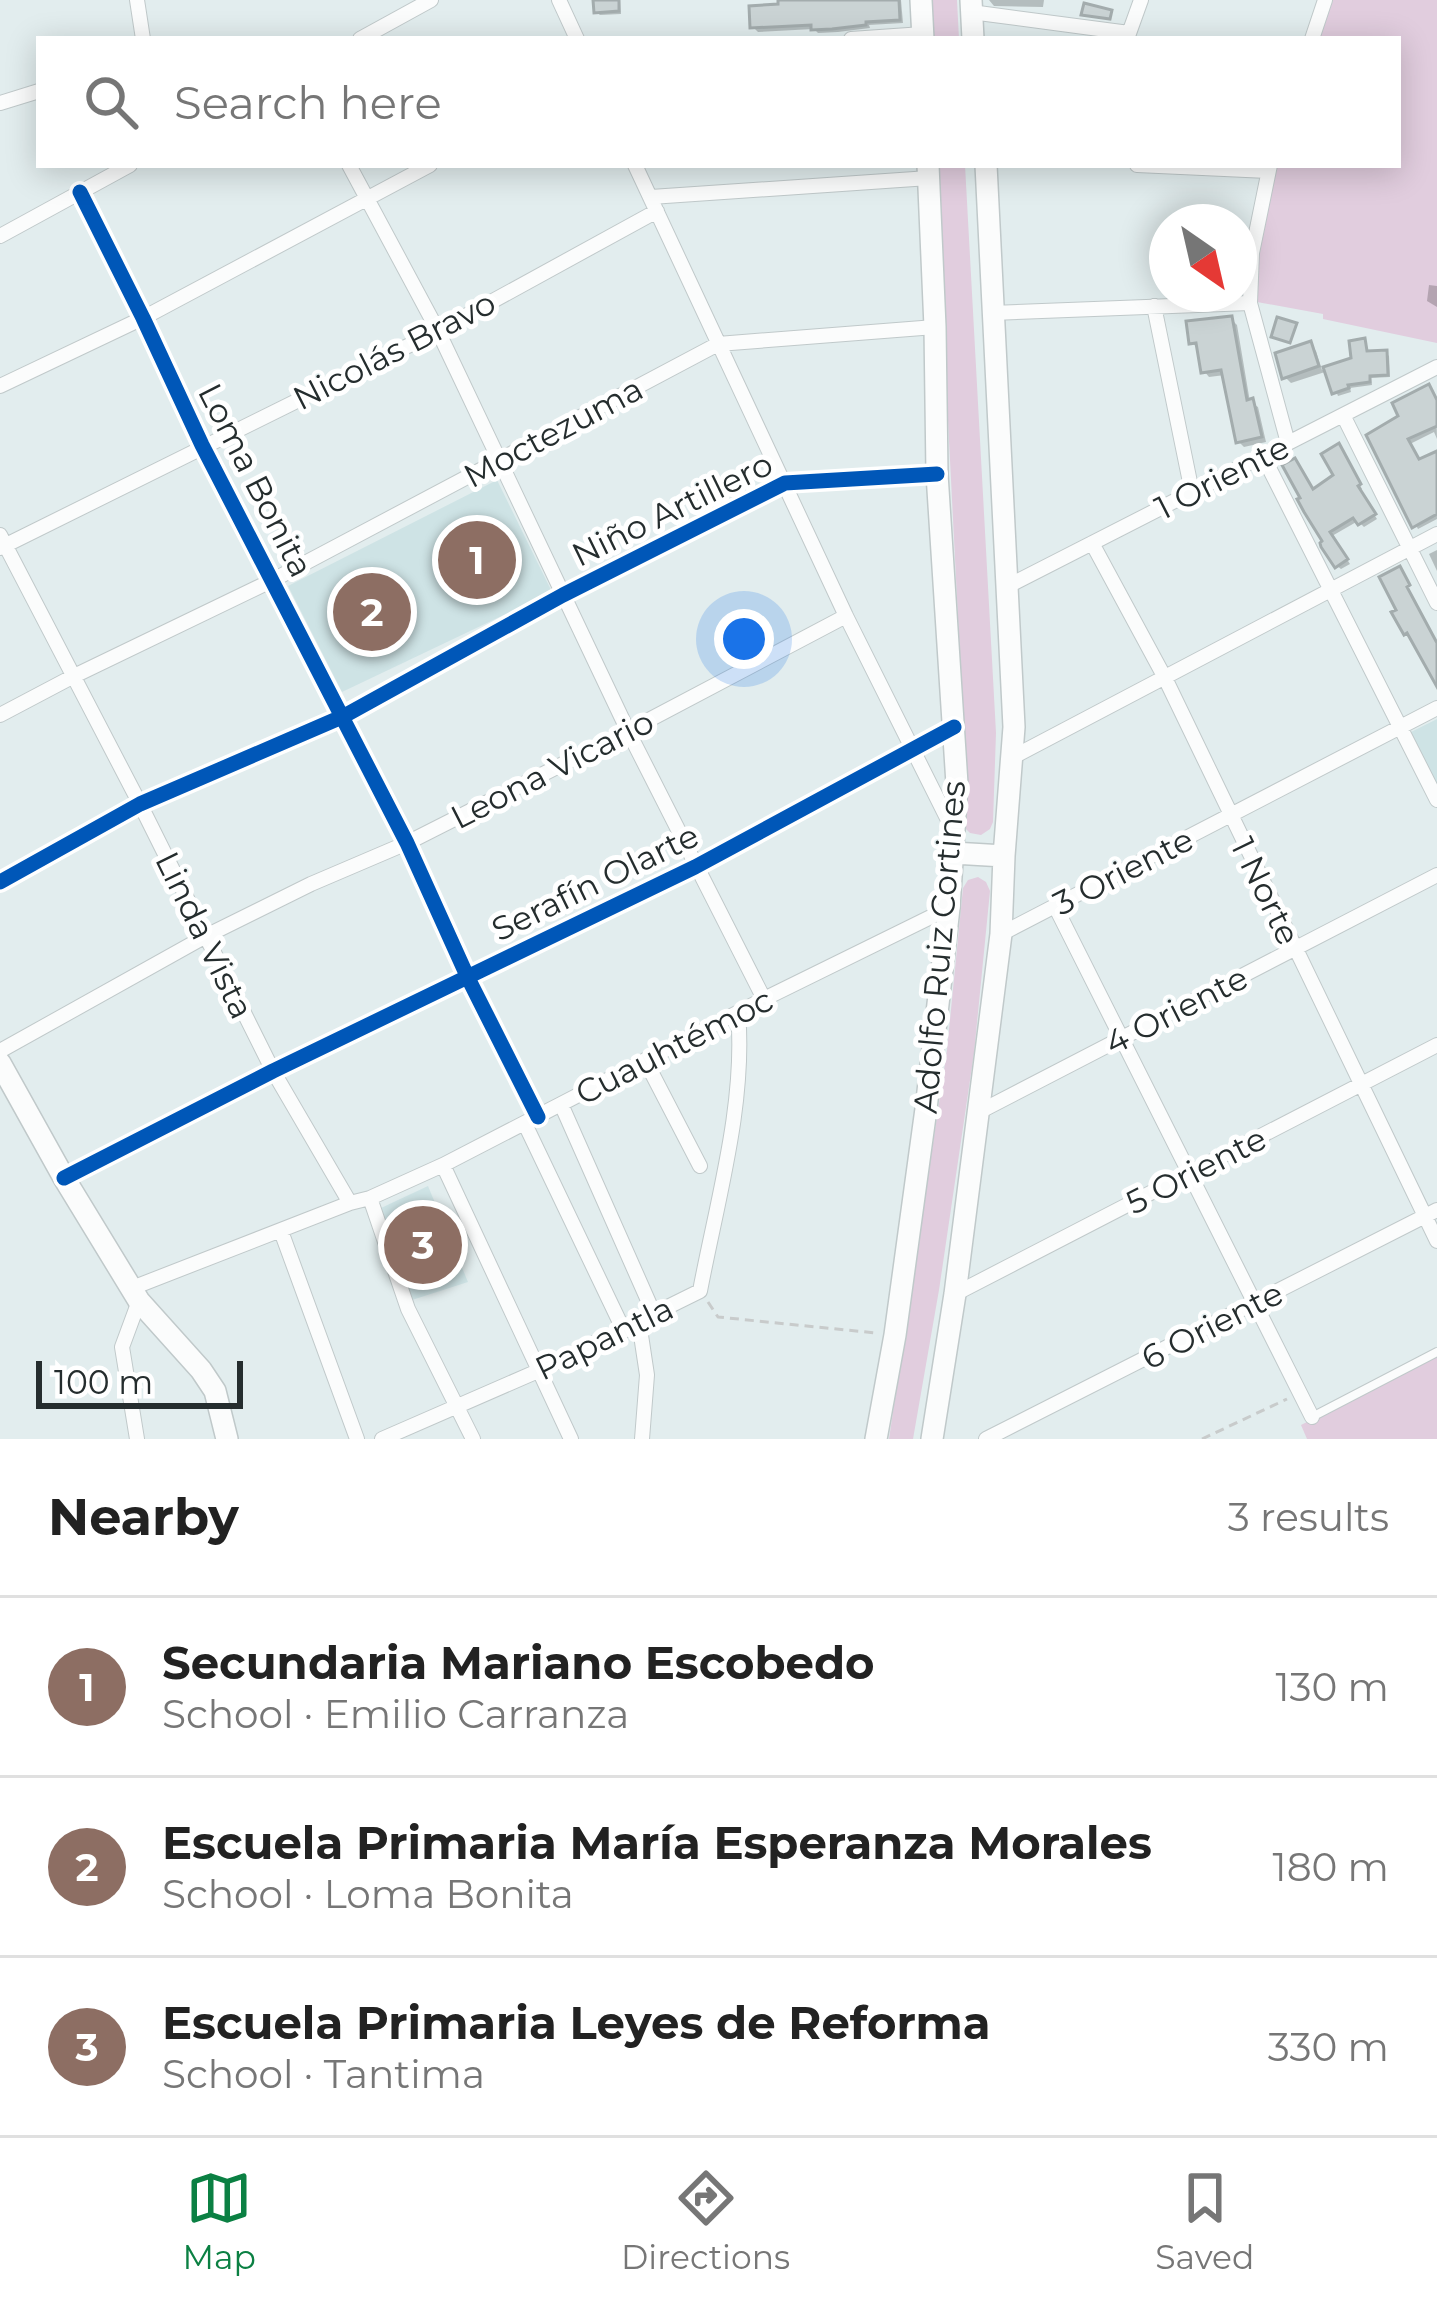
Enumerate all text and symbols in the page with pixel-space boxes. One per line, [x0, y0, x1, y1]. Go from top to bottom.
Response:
search box [36, 36, 1401, 168]
icon: search [78, 69, 144, 135]
text: Search here [174, 75, 442, 130]
north arrow [1149, 204, 1257, 312]
street label: Nicolás Bravo [286, 282, 502, 418]
street label: Moctezuma [457, 368, 649, 496]
street label: Loma Bonita [190, 377, 322, 583]
street label: 1 Oriente [1148, 426, 1296, 528]
street label: Niño Artillero [565, 443, 779, 575]
pin: 1 [438, 515, 516, 605]
pin: 2 [333, 567, 411, 657]
your location [714, 609, 774, 669]
street label: Leona Vicario [444, 701, 660, 837]
street label: Adolfo Ruiz Cortines [905, 779, 973, 1115]
street label: Serafín Olarte [485, 815, 705, 949]
street label: 3 Oriente [1046, 819, 1200, 923]
street label: 1 Norte [1223, 831, 1309, 951]
street label: Linda Vista [147, 845, 263, 1025]
street label: 4 Oriente [1098, 957, 1254, 1063]
street label: Cuauhtémoc [569, 979, 779, 1113]
street label: 5 Oriente [1119, 1118, 1273, 1222]
pin: 3 [384, 1200, 462, 1290]
street label: 6 Oriente [1135, 1272, 1289, 1378]
street label: Papantla [529, 1287, 679, 1389]
scale bar [36, 1355, 243, 1408]
text: 100 m [54, 1362, 153, 1402]
text: Nearby [48, 1486, 239, 1548]
text: 3 results [1228, 1493, 1389, 1541]
text: Secundaria Mariano Escobedo [162, 1635, 875, 1690]
text: 1 [79, 1663, 95, 1711]
text: 130 m [1276, 1663, 1389, 1711]
text: School · Emilio Carranza [162, 1690, 629, 1738]
text: Escuela Primaria María Esperanza Morales [162, 1815, 1152, 1870]
text: 2 [75, 1843, 99, 1891]
text: 180 m [1273, 1843, 1389, 1891]
text: School · Loma Bonita [162, 1870, 574, 1918]
text: Escuela Primaria Leyes de Reforma [162, 1995, 991, 2050]
text: 3 [75, 2023, 99, 2071]
text: 330 m [1268, 2023, 1389, 2071]
text: School · Tantima [162, 2050, 485, 2098]
tab: Map [183, 2165, 256, 2277]
tab: Directions [621, 2165, 790, 2277]
tab: Saved [1155, 2165, 1254, 2277]

